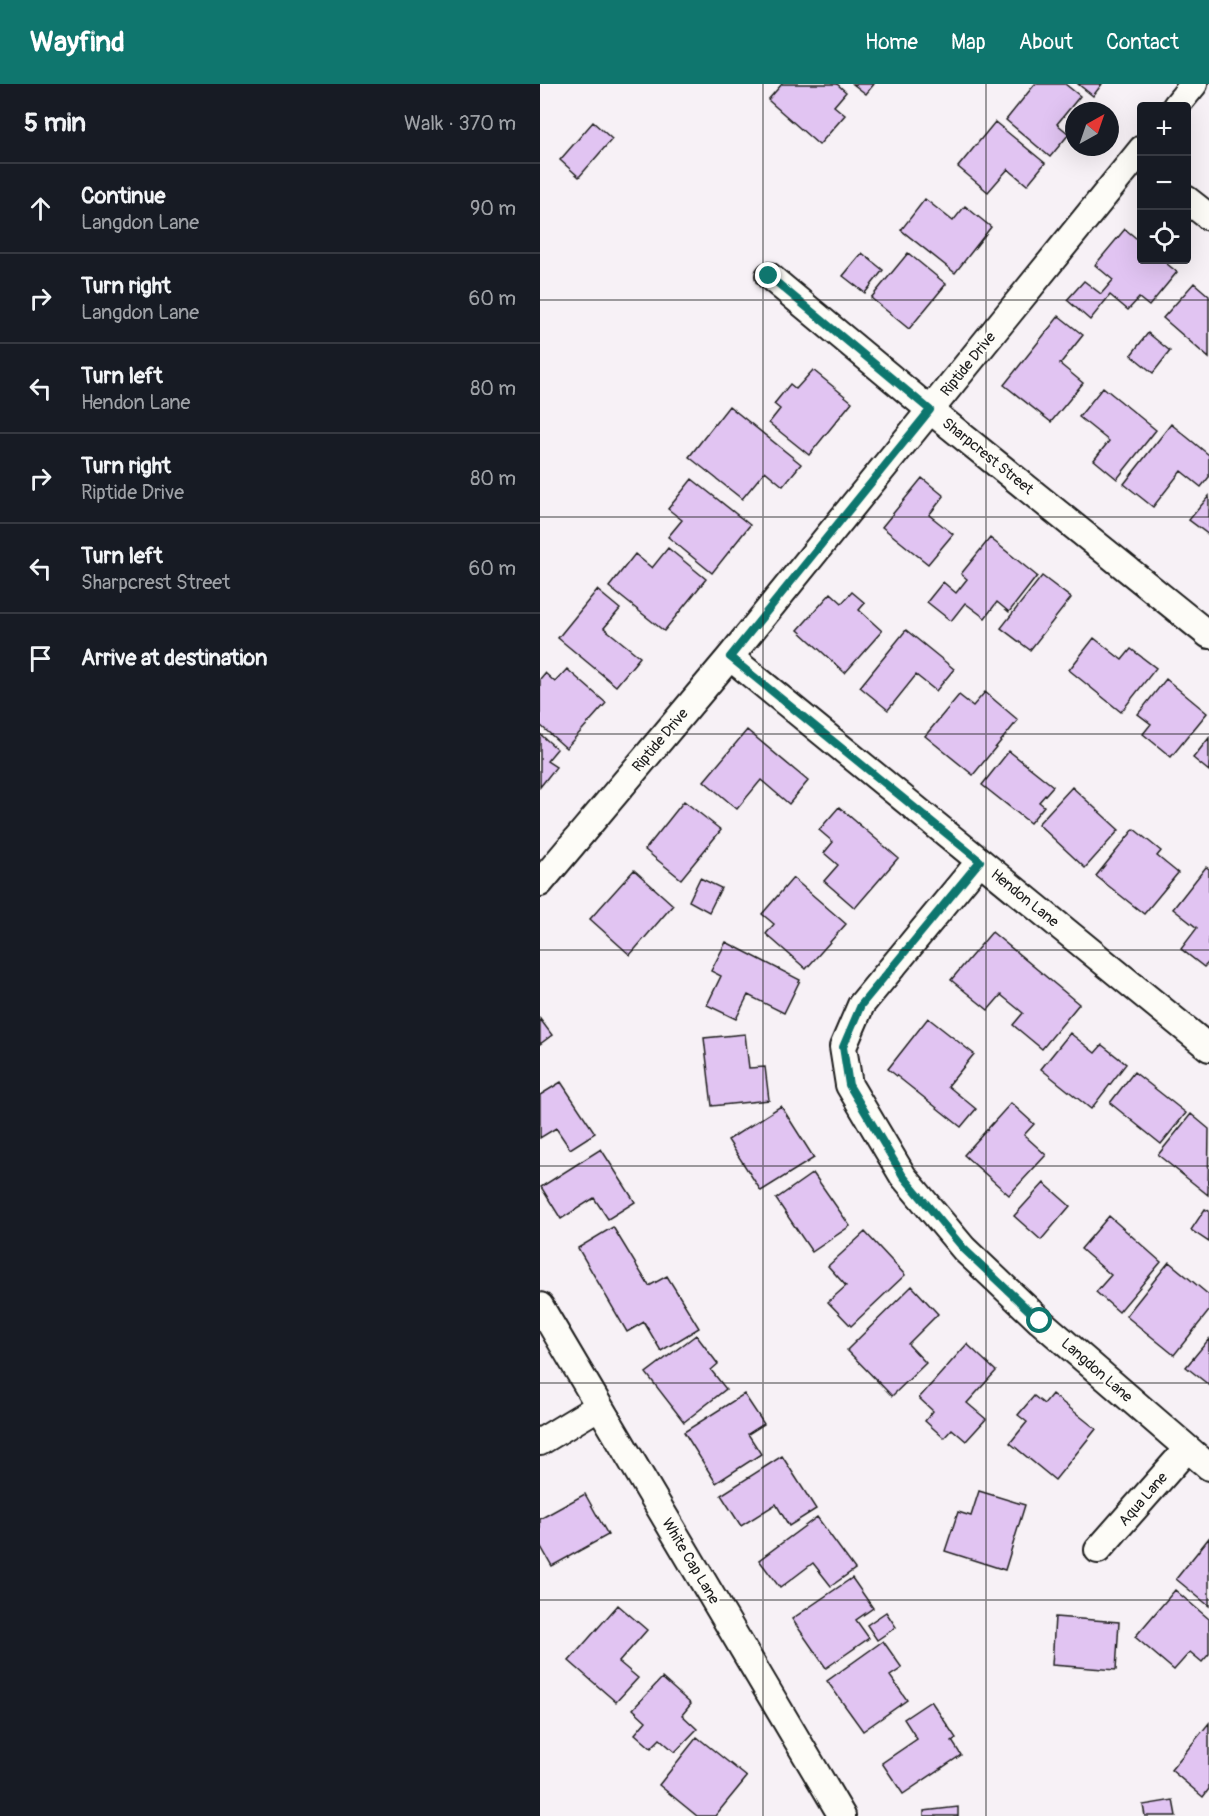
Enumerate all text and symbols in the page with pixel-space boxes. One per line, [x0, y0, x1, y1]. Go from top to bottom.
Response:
text: Wayfind [30, 25, 125, 60]
text: Home [865, 29, 918, 56]
text: Map [951, 29, 986, 56]
text: About [1019, 29, 1073, 56]
text: Contact [1106, 29, 1179, 56]
north arrow [1065, 102, 1119, 156]
map controls [1137, 102, 1191, 264]
button: + [1137, 102, 1191, 156]
text: 5 min [24, 107, 86, 139]
text: Walk · 370 m [404, 111, 516, 136]
button: − [1137, 156, 1191, 210]
text: Continue [81, 182, 165, 210]
icon: ahead [24, 192, 57, 225]
text: 90 m [470, 196, 516, 221]
text: Langdon Lane [81, 210, 199, 235]
button: locate [1137, 210, 1191, 264]
route end [755, 262, 781, 288]
text: Turn right [81, 272, 171, 300]
icon: right [24, 282, 57, 315]
text: 60 m [469, 286, 516, 311]
text: Langdon Lane [81, 300, 199, 325]
street label: Riptide Drive [937, 328, 1000, 400]
text: Turn left [81, 362, 163, 390]
icon: left [24, 372, 57, 405]
text: 80 m [470, 376, 516, 401]
text: Hendon Lane [81, 390, 190, 415]
street label: Sharpcrest Street [938, 414, 1038, 500]
text: Turn right [81, 452, 171, 480]
icon: right [24, 462, 57, 495]
text: 80 m [470, 466, 516, 491]
text: Riptide Drive [81, 480, 184, 505]
text: Turn left [81, 542, 163, 570]
icon: left [24, 552, 57, 585]
text: 60 m [469, 556, 516, 581]
text: Sharpcrest Street [81, 570, 230, 595]
icon: arrive [24, 642, 57, 675]
text: Arrive at destination [81, 644, 267, 672]
street label: Riptide Drive [628, 704, 693, 776]
street label: Hendon Lane [987, 865, 1063, 932]
route start [1026, 1307, 1052, 1333]
street label: Langdon Lane [1057, 1334, 1137, 1407]
street label: Aqua Lane [1115, 1468, 1172, 1530]
street label: White Cap Lane [658, 1515, 724, 1608]

